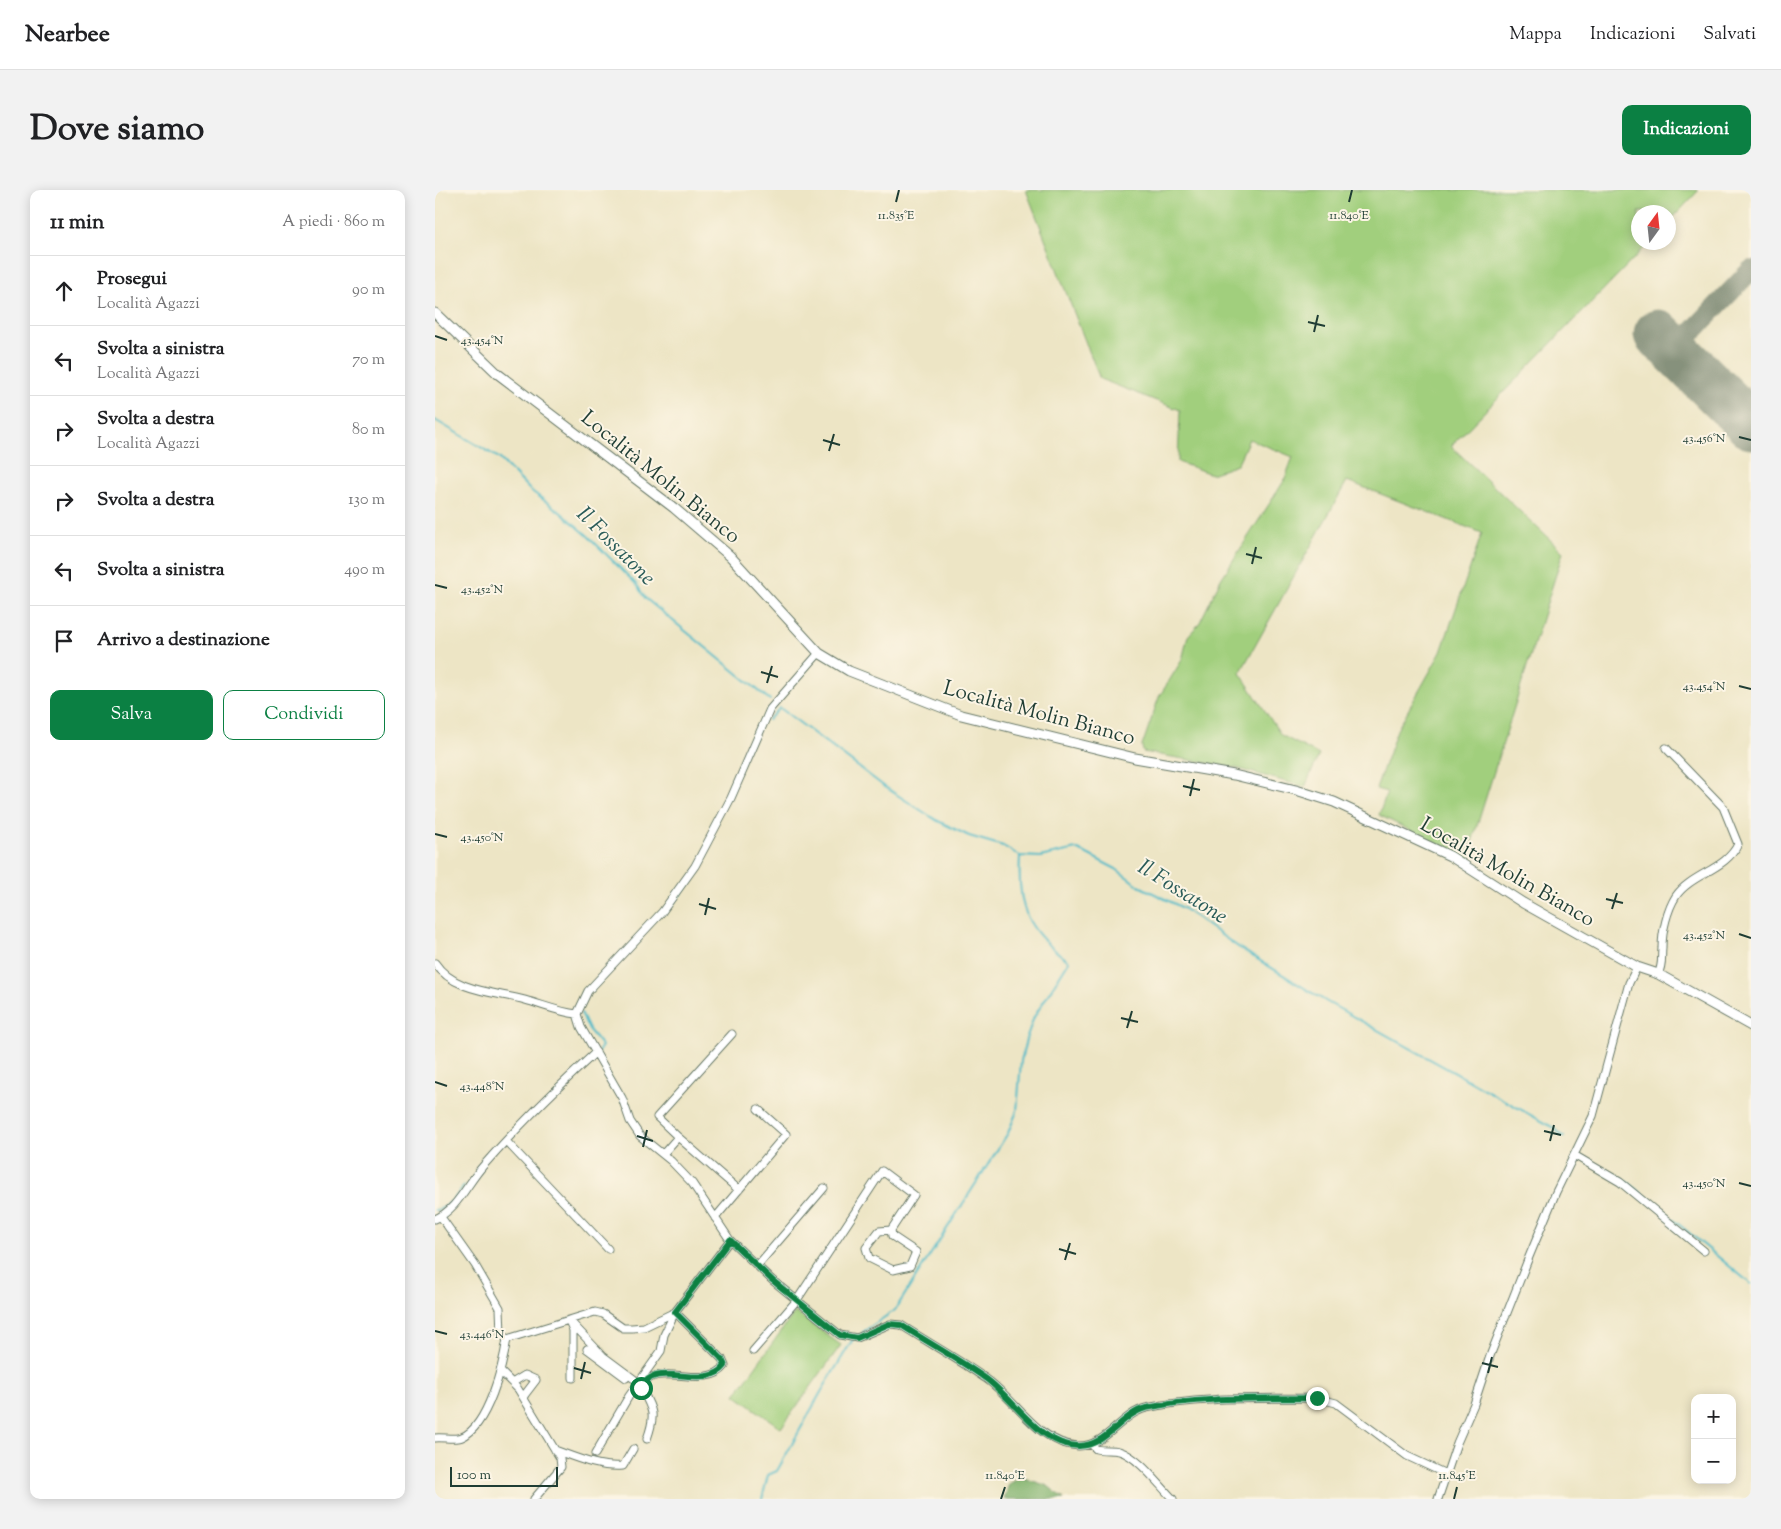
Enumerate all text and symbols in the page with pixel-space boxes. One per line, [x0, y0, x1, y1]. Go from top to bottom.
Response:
text: Nearbee [25, 18, 110, 52]
text: Mappa [1509, 22, 1562, 48]
text: Indicazioni [1590, 22, 1675, 48]
text: Salvati [1703, 22, 1756, 48]
text: Dove siamo [30, 105, 204, 156]
button: Indicazioni [1622, 105, 1751, 155]
north arrow [1631, 205, 1676, 250]
text: 11.835°E [878, 207, 915, 225]
text: 11.840°E [1329, 207, 1369, 225]
text: 11 min [50, 208, 105, 238]
text: A piedi · 860 m [282, 211, 385, 234]
text: Prosegui [97, 266, 167, 293]
icon: ahead [50, 277, 78, 305]
text: 90 m [352, 279, 385, 302]
text: Località Agazzi [97, 293, 200, 316]
text: 43.454°N [461, 332, 504, 350]
text: Svolta a sinistra [97, 336, 225, 363]
icon: left [50, 347, 78, 375]
text: 70 m [352, 349, 385, 372]
text: Località Agazzi [97, 363, 200, 386]
street label: Località Molin Bianco [574, 404, 746, 552]
text: Svolta a destra [97, 406, 214, 433]
icon: right [50, 417, 78, 445]
text: 80 m [352, 419, 385, 442]
text: 43.456°N [1683, 430, 1726, 448]
text: Località Agazzi [97, 433, 200, 456]
icon: right [50, 487, 78, 515]
text: Svolta a destra [97, 487, 214, 514]
text: 130 m [348, 489, 385, 512]
water label: Il Fossatone [568, 500, 662, 594]
icon: left [50, 557, 78, 585]
text: Svolta a sinistra [97, 557, 225, 584]
text: 490 m [344, 559, 385, 582]
text: 43.452°N [461, 581, 503, 599]
icon: arrive [50, 627, 78, 655]
text: Arrivo a destinazione [97, 627, 270, 654]
street label: Località Molin Bianco [940, 674, 1138, 754]
text: 43.454°N [1683, 678, 1726, 696]
button: Salva [50, 690, 213, 740]
button: Condividi [223, 690, 385, 740]
street label: Località Molin Bianco [1414, 811, 1600, 935]
text: 43.450°N [461, 829, 504, 847]
water label: Il Fossatone [1131, 853, 1233, 933]
text: 43.452°N [1683, 927, 1725, 945]
text: 43.448°N [460, 1078, 505, 1096]
text: 43.450°N [1683, 1175, 1726, 1193]
text: 43.446°N [460, 1326, 505, 1344]
route start [630, 1377, 653, 1400]
route end [1306, 1387, 1329, 1410]
map controls [1691, 1394, 1736, 1484]
button: + [1691, 1394, 1736, 1439]
button: − [1691, 1439, 1736, 1484]
scale bar [450, 1464, 557, 1487]
text: 100 m [457, 1466, 491, 1486]
text: 11.840°E [985, 1467, 1025, 1485]
text: 11.845°E [1438, 1467, 1477, 1485]

